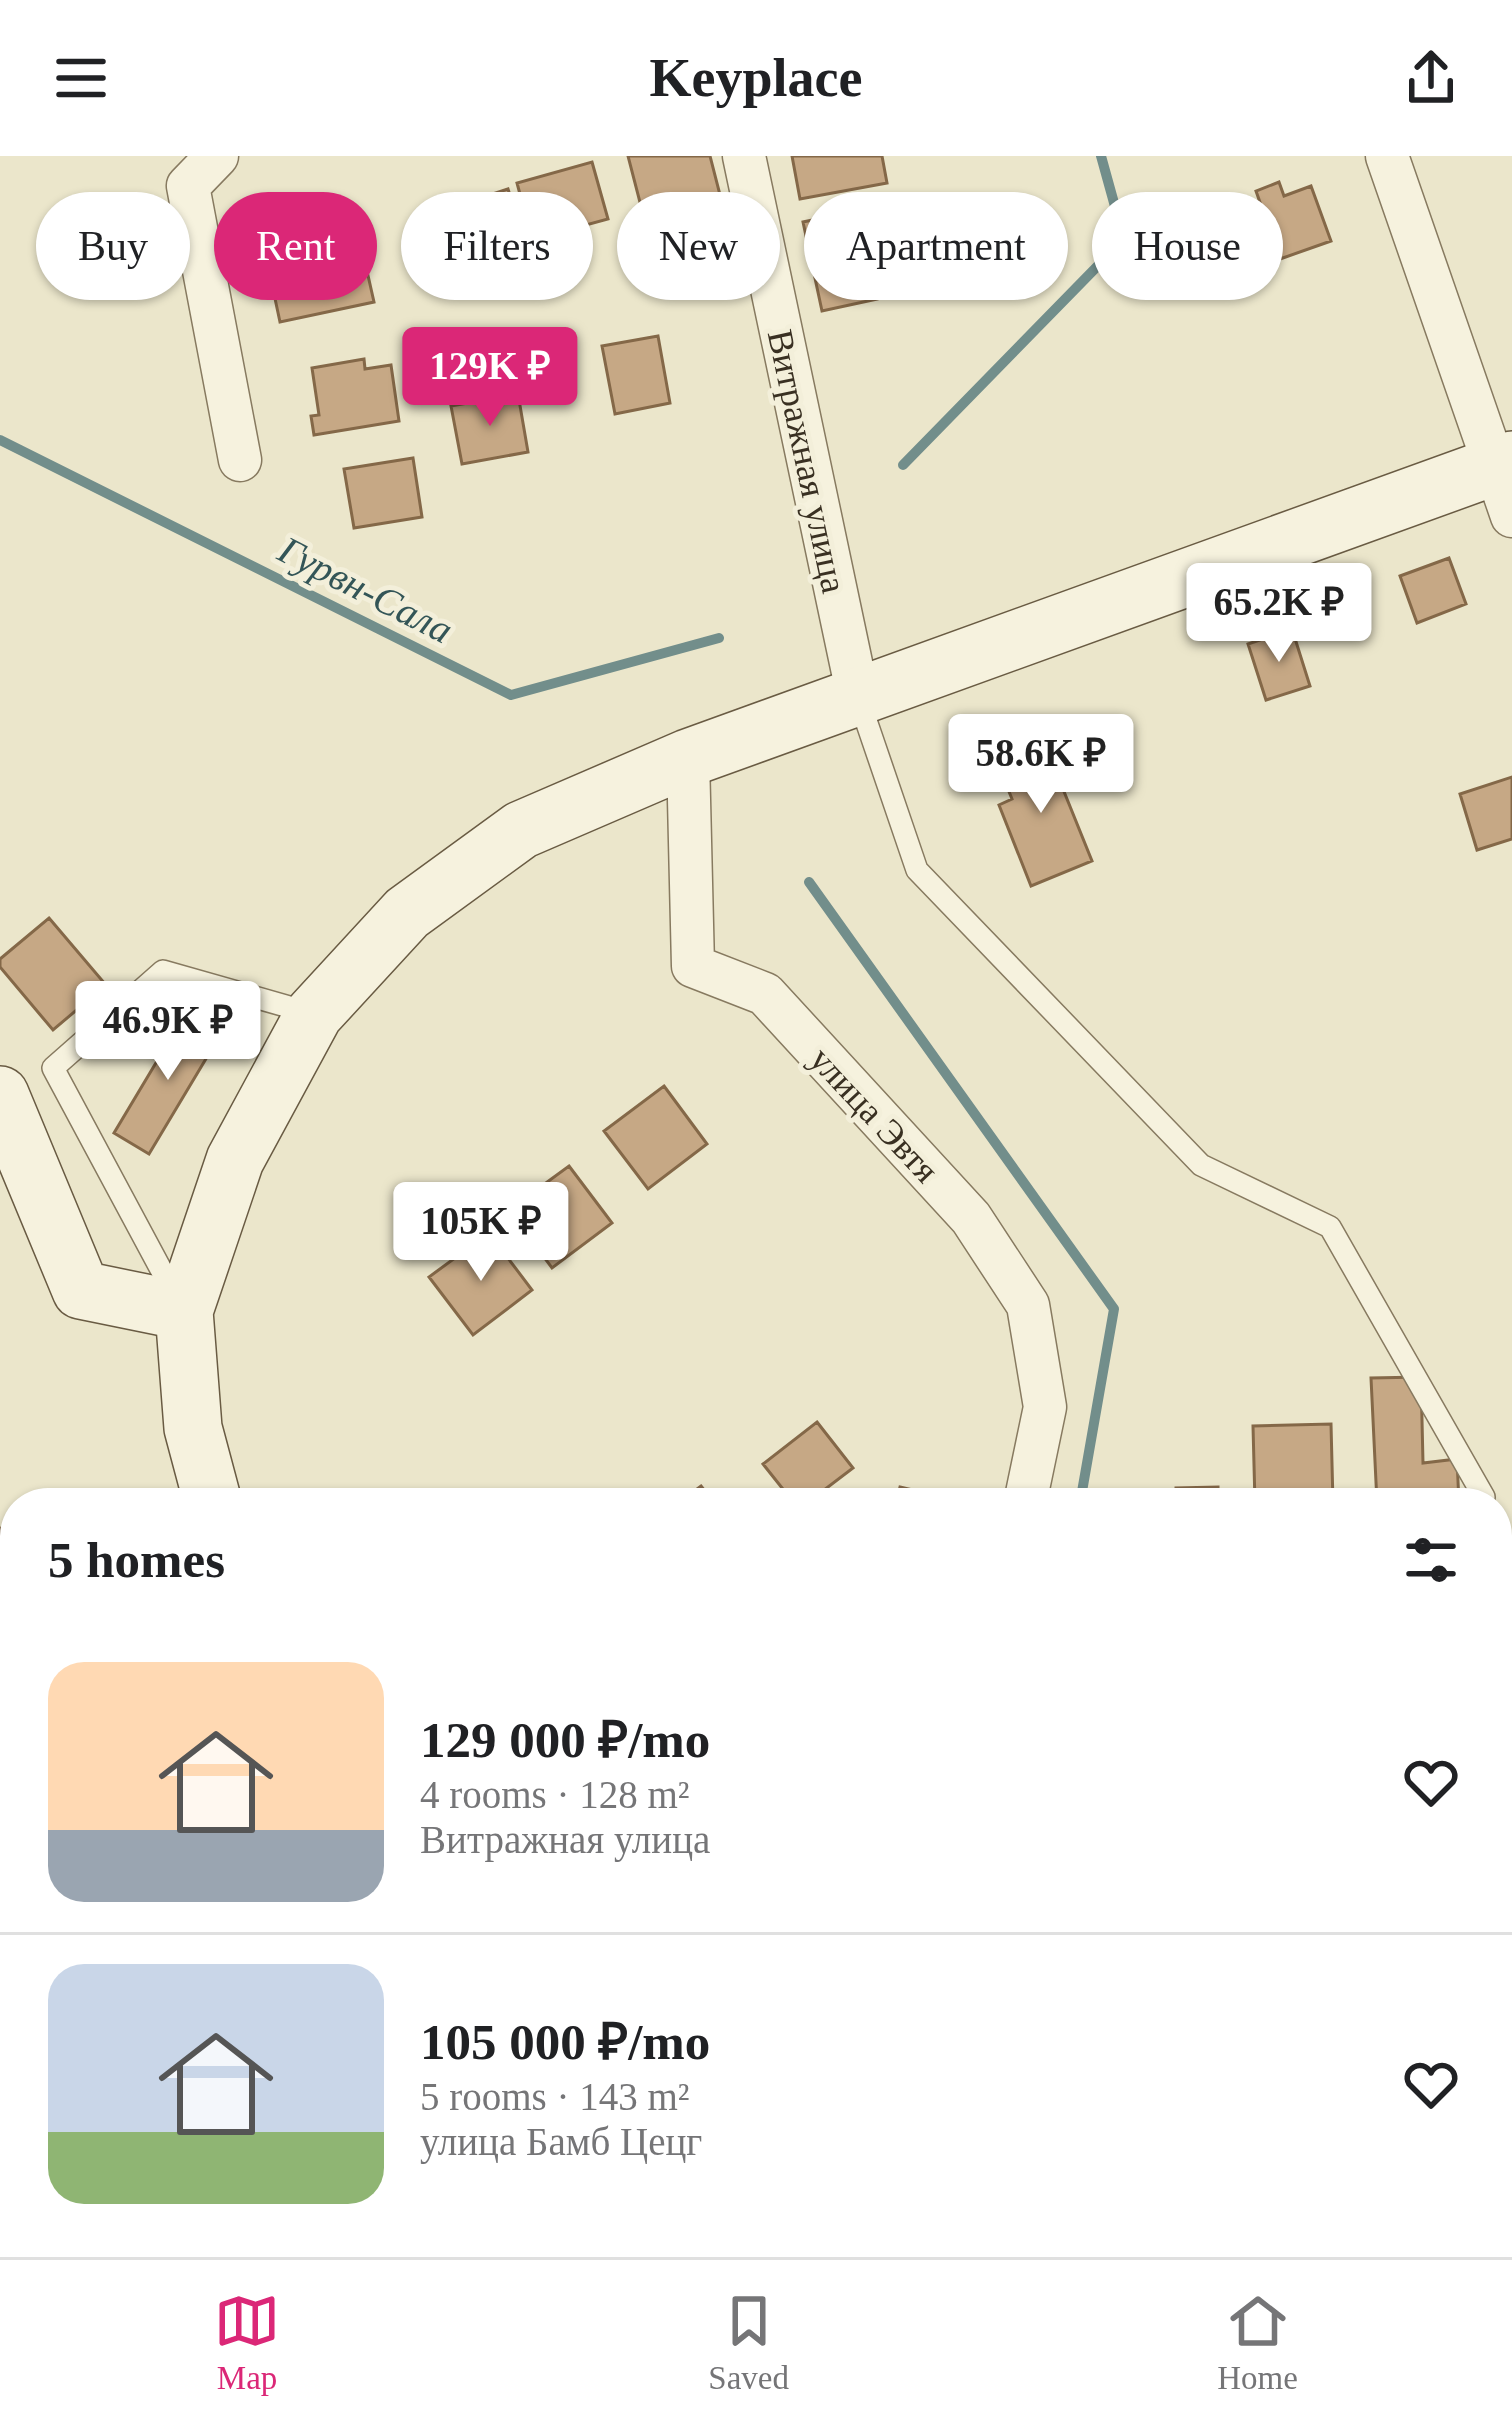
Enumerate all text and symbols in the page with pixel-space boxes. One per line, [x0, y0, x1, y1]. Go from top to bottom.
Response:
icon: menu [48, 45, 114, 111]
icon: share [1398, 45, 1464, 111]
text: Keyplace [650, 48, 862, 108]
chip: Buy [36, 192, 190, 300]
chip: Rent [214, 192, 377, 300]
chip: Filters [401, 192, 593, 300]
chip: New [617, 192, 780, 300]
chip: Apartment [804, 192, 1068, 300]
chip: House [1092, 192, 1283, 300]
street label: Витражная улица [760, 326, 854, 596]
pin: 129K ₽ [392, 327, 588, 429]
text: 129K ₽ [429, 344, 551, 387]
water label: Гурвн-Сала [271, 527, 460, 652]
pin: 65.2K ₽ [1168, 563, 1390, 665]
text: 65.2K ₽ [1213, 580, 1345, 623]
pin: 58.6K ₽ [930, 714, 1152, 816]
text: 58.6K ₽ [975, 731, 1107, 774]
pin: 46.9K ₽ [57, 981, 279, 1083]
text: 46.9K ₽ [102, 998, 234, 1041]
street label: улица Эвтя [802, 1039, 947, 1190]
pin: 105K ₽ [383, 1182, 579, 1284]
text: 105K ₽ [420, 1199, 542, 1242]
icon: filters [1398, 1527, 1464, 1593]
text: 5 homes [48, 1532, 225, 1588]
icon: home [144, 1710, 288, 1854]
text: 129 000 ₽/mo [420, 1712, 710, 1768]
icon: heart [1398, 1749, 1464, 1815]
text: 4 rooms · 128 m² [420, 1773, 690, 1816]
text: Витражная улица [420, 1818, 710, 1861]
icon: home [144, 2012, 288, 2156]
text: 105 000 ₽/mo [420, 2014, 710, 2070]
icon: heart [1398, 2051, 1464, 2117]
text: 5 rooms · 143 m² [420, 2075, 690, 2118]
text: улица Бамб Цецг [420, 2120, 702, 2163]
tab: Map [214, 2288, 280, 2397]
tab: Saved [708, 2288, 789, 2397]
tab: Home [1217, 2288, 1298, 2397]

